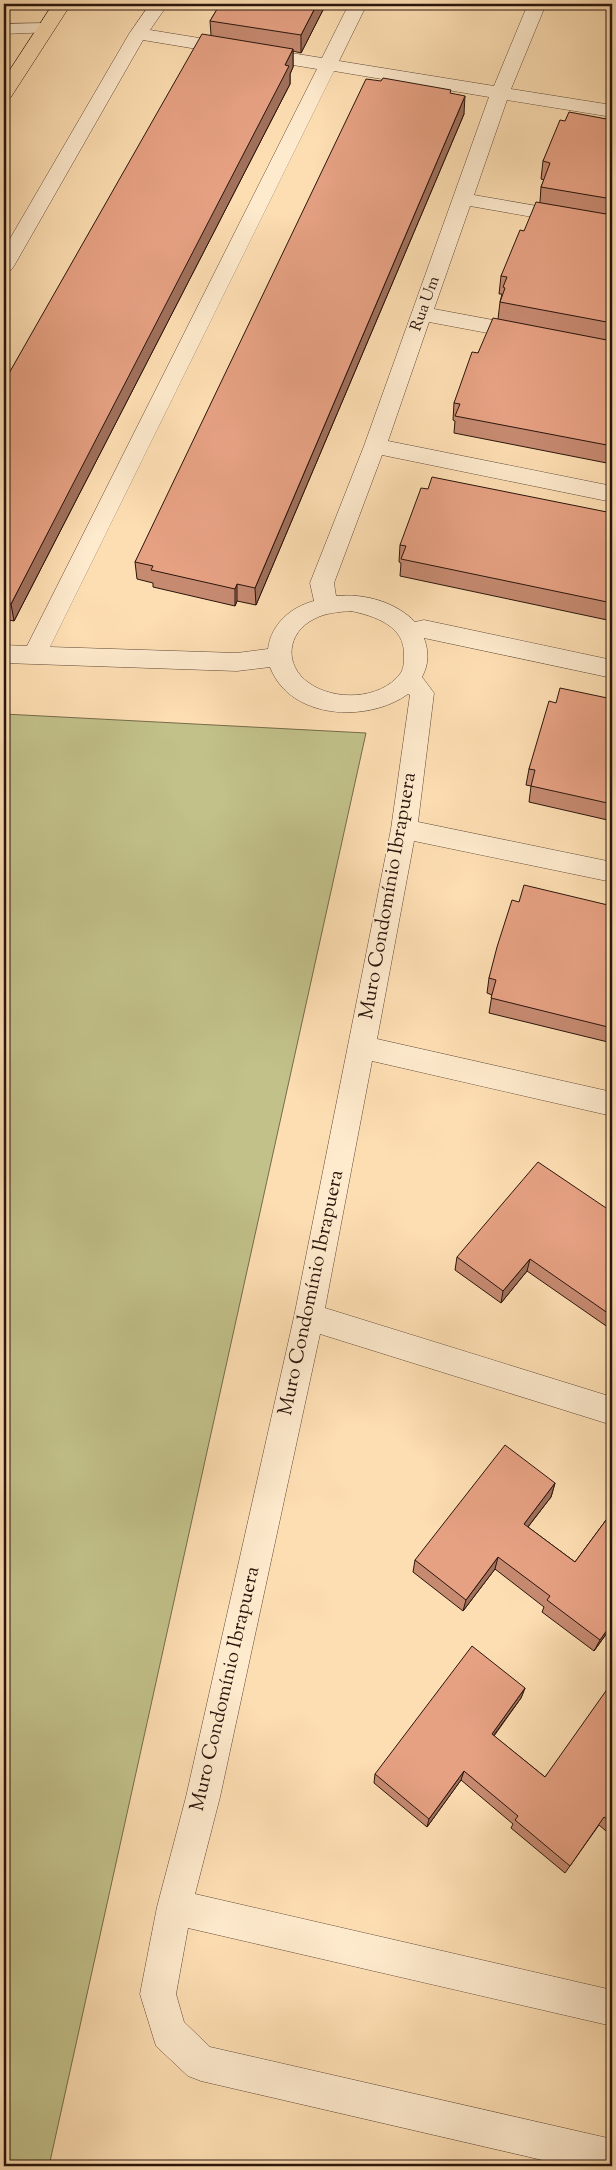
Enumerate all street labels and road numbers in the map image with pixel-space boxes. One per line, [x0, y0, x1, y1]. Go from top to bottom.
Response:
street label: Rua Um [405, 273, 447, 335]
street label: Muro Condomínio Ibrapuera [353, 770, 425, 1022]
street label: Muro Condomínio Ibrapuera [272, 1168, 352, 1418]
street label: Muro Condomínio Ibrapuera [184, 1564, 268, 1814]

